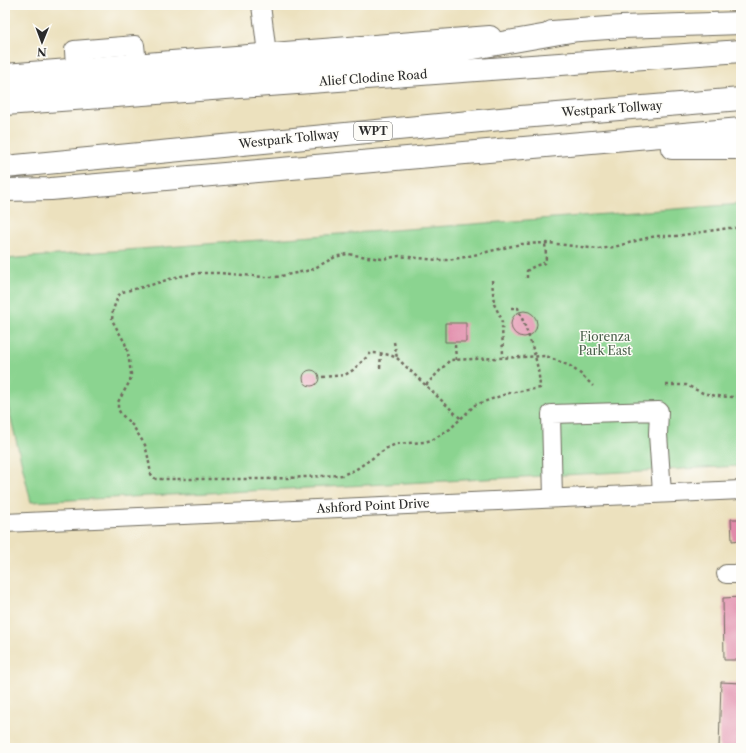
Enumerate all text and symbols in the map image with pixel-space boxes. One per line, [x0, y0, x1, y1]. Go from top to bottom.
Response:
north arrow [22, 22, 62, 62]
text: N [36, 45, 47, 59]
street label: Alief Clodine Road [317, 66, 428, 89]
street label: Westpark Tollway [560, 97, 663, 120]
road number: WPT [354, 122, 392, 140]
street label: Westpark Tollway [237, 126, 340, 151]
park label: Fiorenza Park East [578, 329, 632, 358]
street label: Ashford Point Drive [315, 495, 430, 516]

